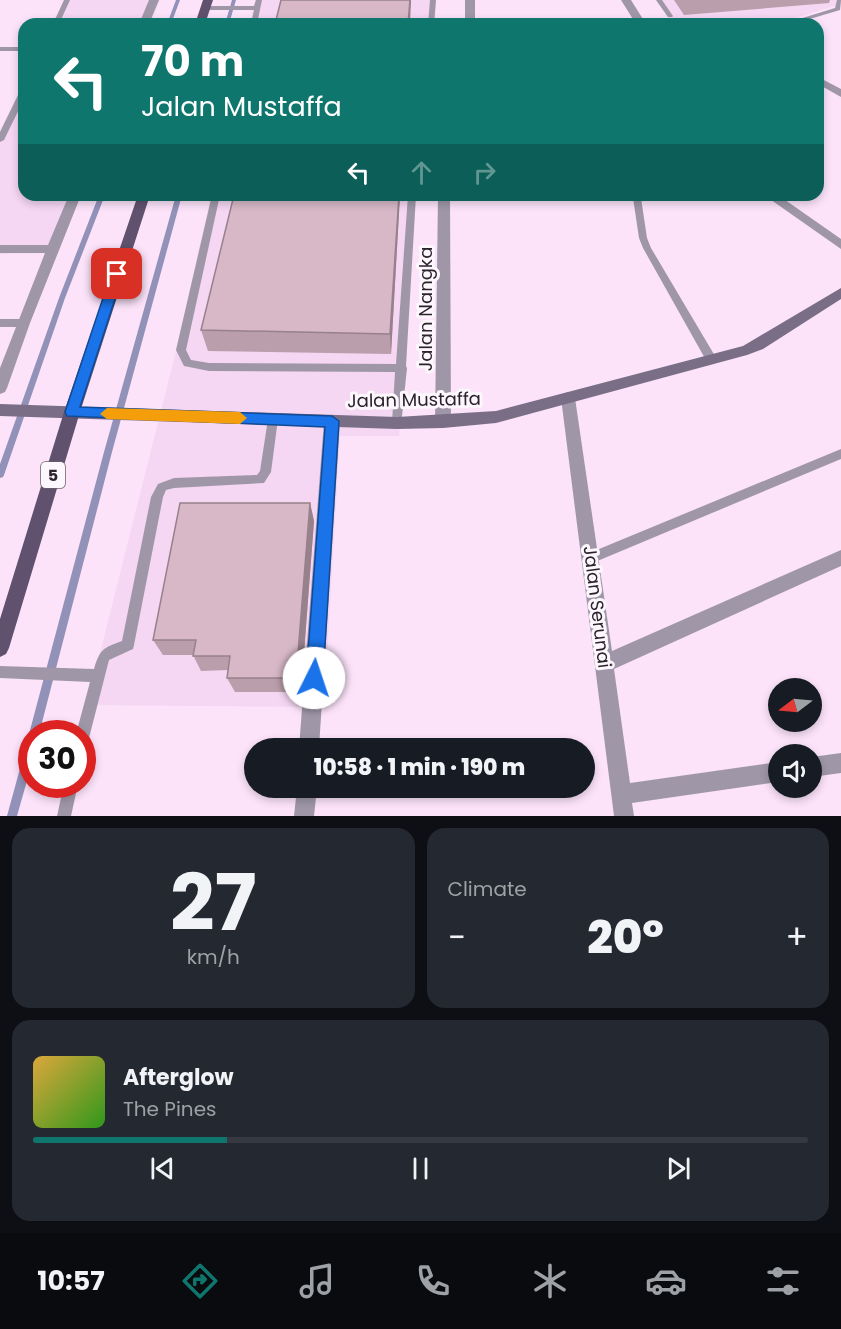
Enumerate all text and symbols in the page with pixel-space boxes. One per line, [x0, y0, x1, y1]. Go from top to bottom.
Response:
text: 70 m [141, 32, 244, 91]
icon: left [42, 42, 120, 120]
text: Jalan Mustaffa [141, 88, 342, 125]
icon: left [342, 156, 375, 189]
icon: ahead [405, 156, 438, 189]
icon: right [468, 156, 501, 189]
street label: Jalan Nangka [413, 247, 438, 371]
pin [91, 248, 142, 299]
icon: arrive [100, 257, 133, 290]
street label: Jalan Mustaffa [347, 386, 481, 413]
road number: 5 [41, 462, 65, 488]
street label: Jalan Serunai [578, 545, 617, 669]
position arrow [282, 646, 346, 710]
north arrow [768, 678, 822, 732]
map controls [768, 678, 822, 798]
speed limit sign: 30 [18, 720, 96, 798]
button: sound [768, 744, 822, 798]
text: 10:58 · 1 min · 190 m [314, 752, 525, 783]
text: 27 [170, 848, 256, 957]
text: Climate [448, 875, 527, 903]
text: 20° [587, 906, 664, 969]
text: − [448, 914, 466, 961]
text: + [785, 914, 808, 961]
text: km/h [187, 943, 240, 971]
text: Afterglow [123, 1062, 234, 1093]
text: The Pines [123, 1095, 217, 1123]
icon: previous [146, 1152, 179, 1185]
icon: pause [404, 1152, 437, 1185]
icon: next [662, 1152, 695, 1185]
icon: directions [179, 1260, 221, 1302]
icon: music [296, 1260, 338, 1302]
icon: phone [412, 1260, 454, 1302]
icon: climate [529, 1260, 571, 1302]
icon: car [645, 1260, 687, 1302]
icon: filters [762, 1260, 804, 1302]
text: 10:57 [37, 1262, 105, 1299]

